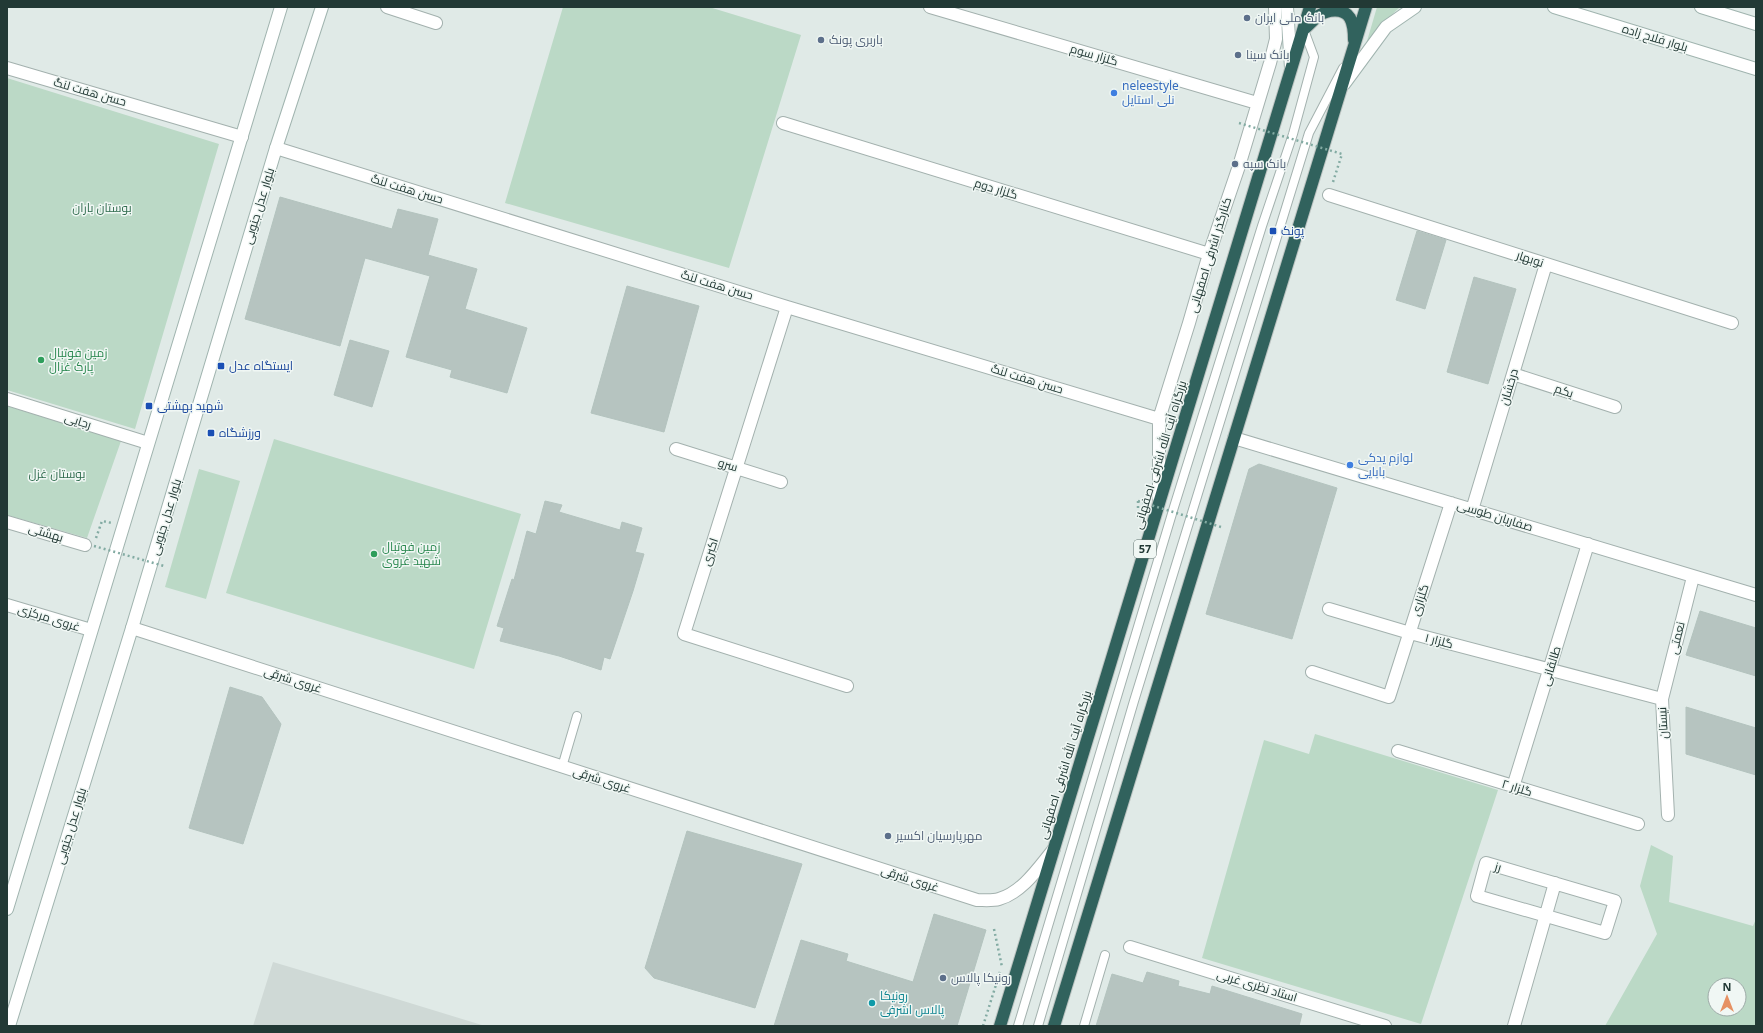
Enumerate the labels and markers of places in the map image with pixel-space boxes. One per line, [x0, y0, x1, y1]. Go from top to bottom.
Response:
place label: بانک ملی ایران [1255, 9, 1324, 26]
marker: بانک ملی ایران [1242, 13, 1252, 23]
place label: باربری پونک [829, 31, 883, 49]
marker: باربری پونک [816, 35, 826, 45]
place label: بانک سینا [1246, 46, 1289, 63]
marker: بانک سینا [1233, 50, 1243, 60]
place label: neleestyle نلی استایل [1122, 77, 1179, 108]
marker: neleestyle نلی استایل [1109, 88, 1119, 98]
place label: بانک سپه [1243, 155, 1286, 172]
marker: بانک سپه [1230, 159, 1240, 169]
place label: پونک [1281, 222, 1305, 240]
marker: پونک [1268, 226, 1278, 236]
place label: زمین فوتبال پارک غزال [49, 344, 107, 376]
marker: زمین فوتبال پارک غزال [36, 355, 46, 365]
place label: ایستگاه عدل [229, 357, 293, 374]
marker: ایستگاه عدل [216, 361, 226, 371]
place label: شهید بهشتی [157, 397, 224, 414]
marker: شهید بهشتی [144, 401, 154, 411]
place label: ورزشگاه [219, 424, 261, 441]
marker: ورزشگاه [206, 428, 216, 438]
place label: لوازم یدکی بابایی [1358, 449, 1413, 480]
marker: لوازم یدکی بابایی [1345, 460, 1355, 470]
place label: زمین فوتبال شهید غروی [382, 538, 441, 569]
marker: زمین فوتبال شهید غروی [369, 549, 379, 559]
place label: مهرپارسیان اکسیر [895, 827, 982, 845]
marker: مهرپارسیان اکسیر [883, 831, 893, 841]
place label: رونیکا پالاس [951, 969, 1011, 987]
marker: رونیکا پالاس [938, 973, 948, 983]
place label: رونیکا پالاس اشرفی [880, 987, 945, 1019]
marker: رونیکا پالاس اشرفی [867, 998, 877, 1008]

